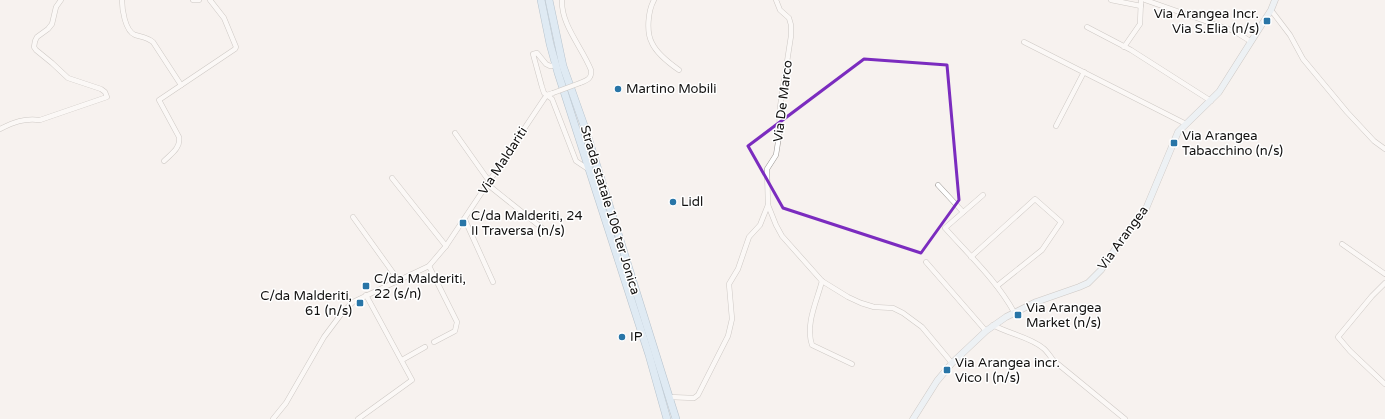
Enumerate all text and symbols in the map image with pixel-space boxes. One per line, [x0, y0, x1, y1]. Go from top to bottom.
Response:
place label: Via Arangea Incr. Via S.Elia (n/s) [1154, 6, 1259, 37]
marker: Via Arangea Incr. Via S.Elia (n/s) [1262, 16, 1272, 26]
street label: Via De Marco [770, 59, 796, 143]
place label: Martino Mobili [626, 81, 716, 97]
marker: Martino Mobili [613, 84, 623, 94]
street label: Strada statale 106 ter Jonica [577, 123, 643, 297]
street label: Via Maldariti [475, 124, 531, 198]
place label: Via Arangea Tabacchino (n/s) [1182, 128, 1283, 159]
marker: Via Arangea Tabacchino (n/s) [1169, 138, 1179, 148]
place label: Lidl [681, 194, 703, 210]
marker: Lidl [668, 197, 678, 207]
street label: Via Arangea [1094, 203, 1152, 273]
place label: C/da Malderiti, 24 II Traversa (n/s) [471, 208, 583, 239]
marker: C/da Malderiti, 24 II Traversa (n/s) [458, 218, 468, 228]
place label: C/da Malderiti, 22 (s/n) [374, 271, 466, 302]
marker: C/da Malderiti, 22 (s/n) [361, 281, 371, 291]
place label: C/da Malderiti, 61 (n/s) [260, 288, 352, 319]
marker: C/da Malderiti, 61 (n/s) [355, 298, 365, 308]
place label: Via Arangea Market (n/s) [1026, 300, 1102, 331]
marker: Via Arangea Market (n/s) [1013, 310, 1023, 320]
place label: IP [630, 329, 643, 345]
marker: IP [617, 332, 627, 342]
place label: Via Arangea incr. Vico I (n/s) [955, 355, 1060, 386]
marker: Via Arangea incr. Vico I (n/s) [942, 365, 952, 375]

